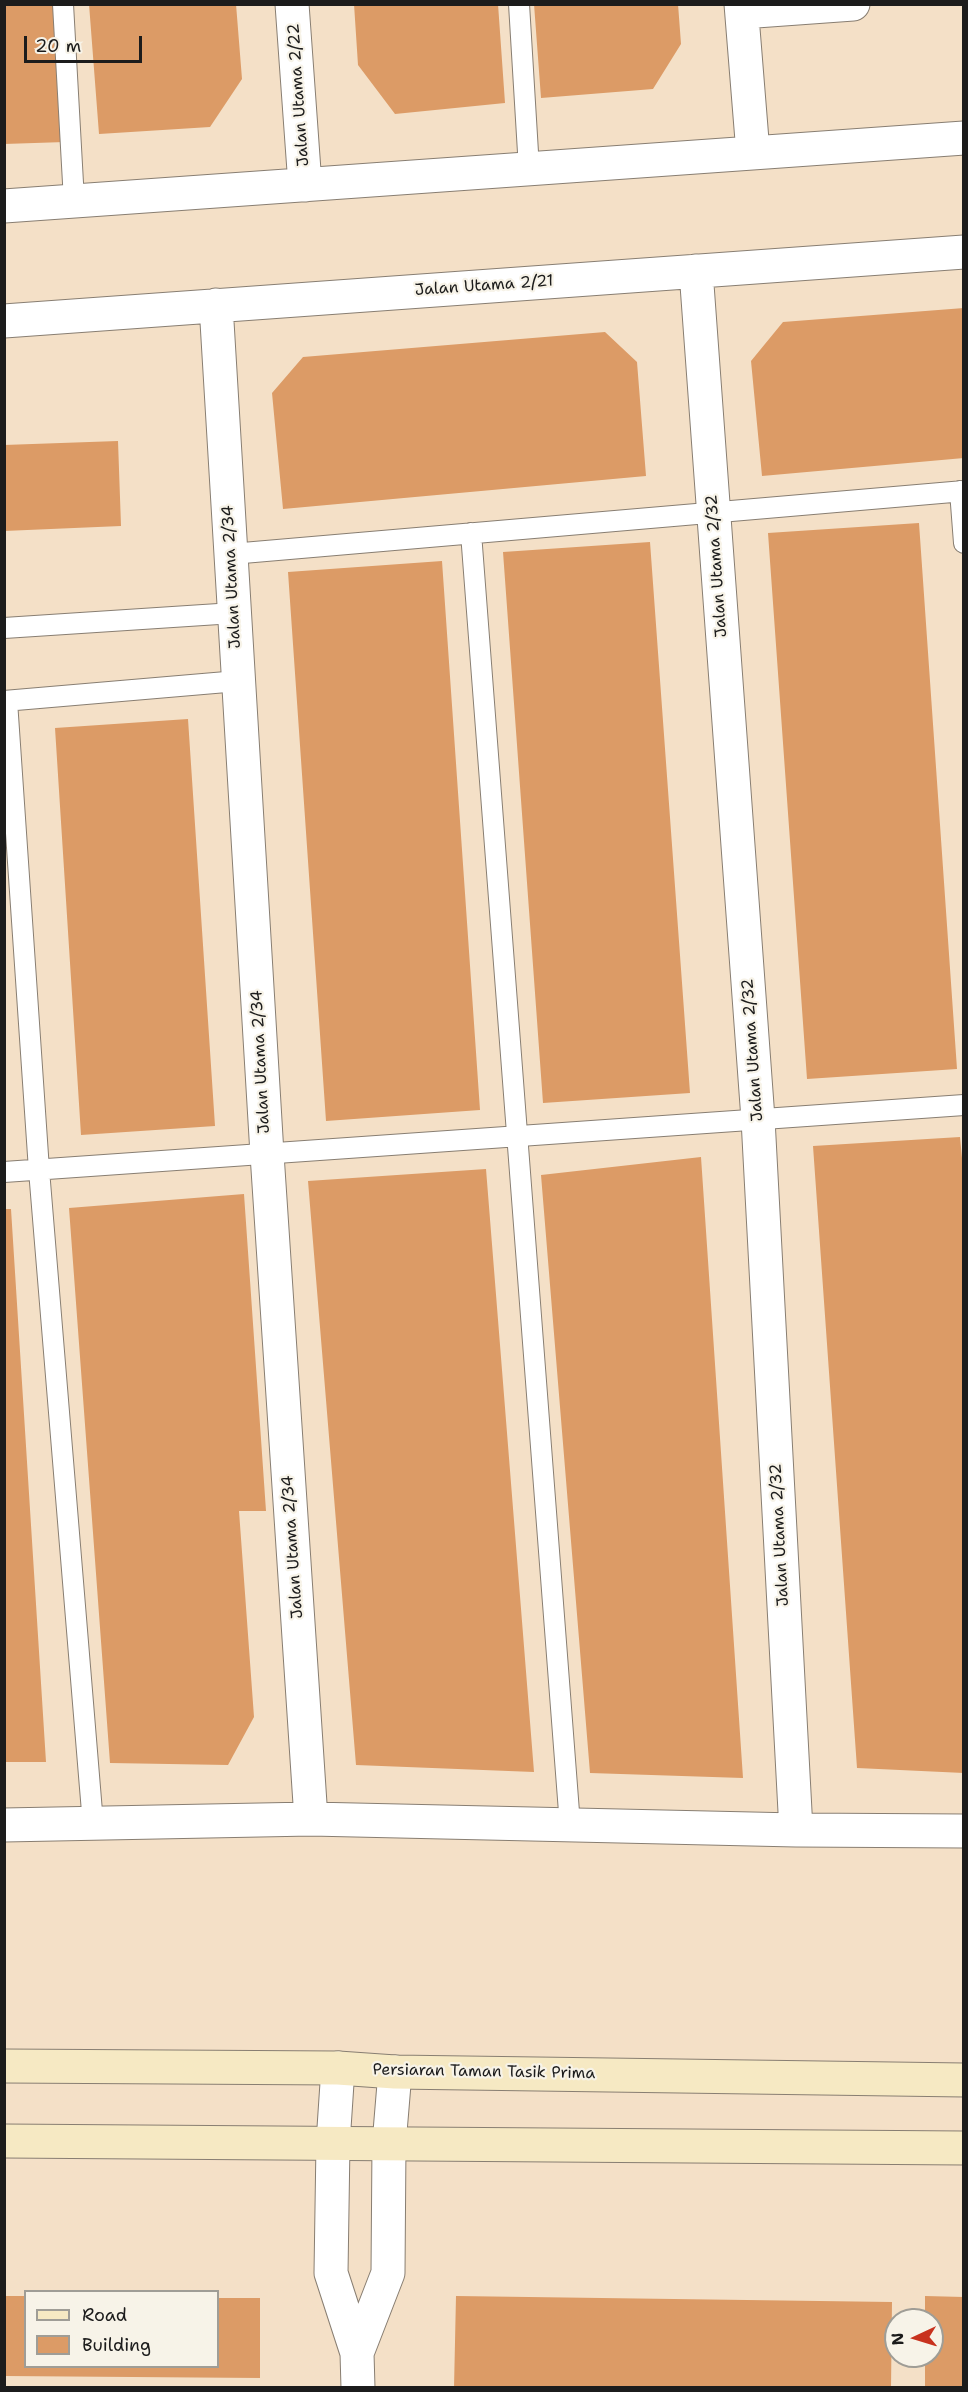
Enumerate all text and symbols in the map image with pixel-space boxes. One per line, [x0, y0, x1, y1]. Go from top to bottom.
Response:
street label: Jalan Utama 2/22 [284, 23, 314, 167]
scale bar [27, 24, 146, 62]
text: 20 m [35, 34, 81, 58]
street label: Jalan Utama 2/21 [414, 272, 554, 300]
street label: Jalan Utama 2/32 [702, 494, 732, 638]
street label: Jalan Utama 2/34 [219, 505, 245, 649]
street label: Jalan Utama 2/32 [738, 978, 768, 1122]
street label: Jalan Utama 2/34 [248, 990, 274, 1134]
street label: Jalan Utama 2/32 [767, 1463, 793, 1607]
street label: Jalan Utama 2/34 [278, 1475, 308, 1619]
street label: Persiaran Taman Tasik Prima [372, 2060, 596, 2084]
legend [24, 2290, 219, 2368]
text: Road [82, 2303, 127, 2327]
north arrow [884, 2308, 944, 2368]
text: N [887, 2332, 908, 2346]
text: Building [82, 2333, 151, 2357]

